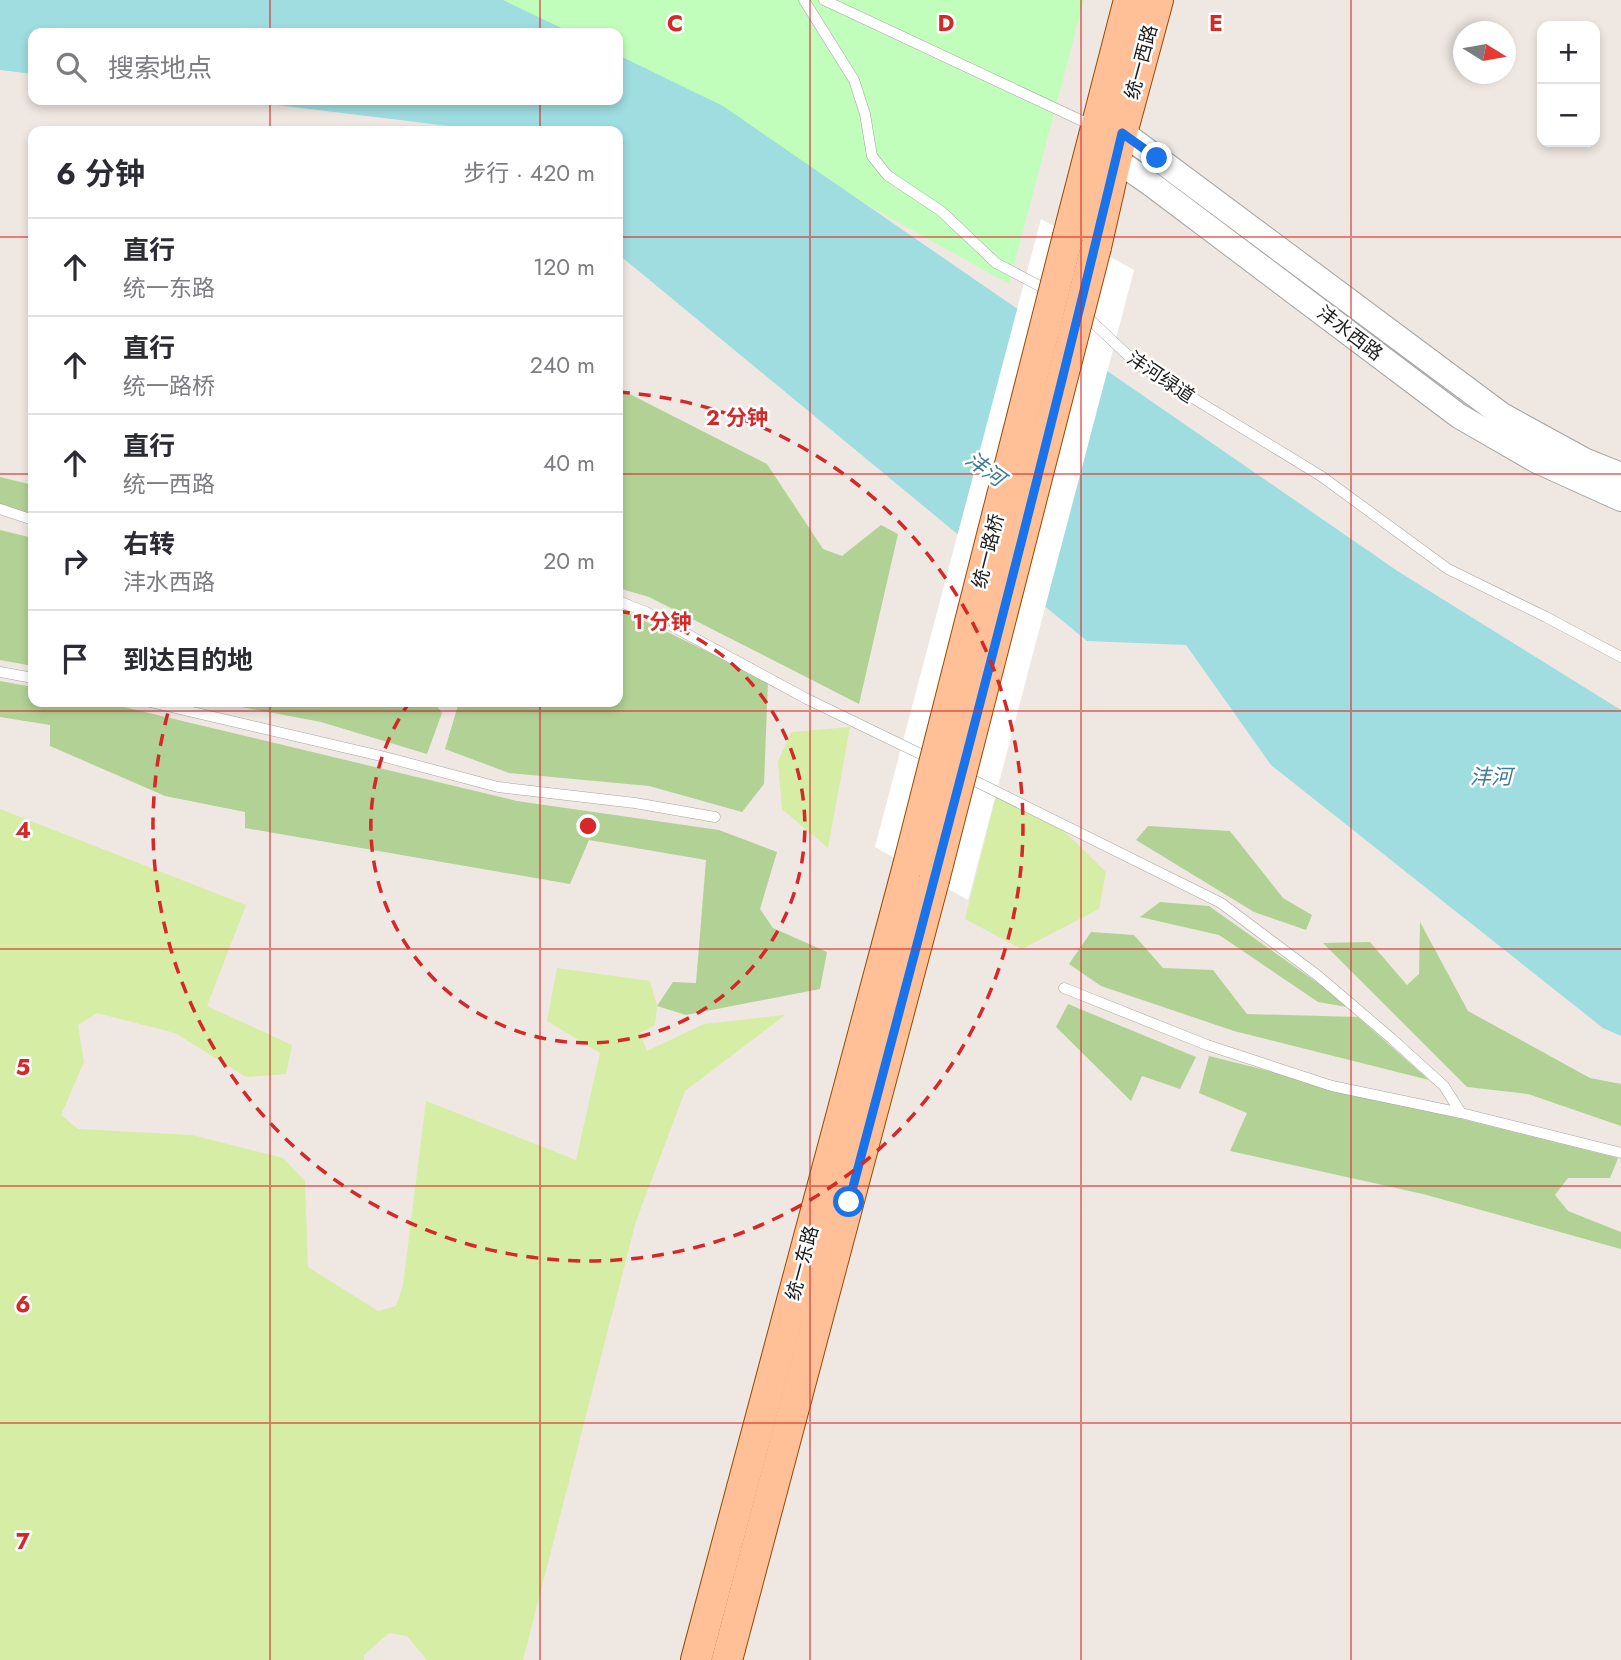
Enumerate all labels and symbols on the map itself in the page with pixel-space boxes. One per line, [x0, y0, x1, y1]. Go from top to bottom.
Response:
text: C [667, 6, 683, 40]
text: D [938, 6, 955, 40]
text: E [1209, 6, 1223, 40]
north arrow [1453, 21, 1516, 84]
street label: 统一西路 [1118, 22, 1164, 102]
route end [1141, 142, 1172, 173]
street label: 沣水西路 [1312, 299, 1388, 367]
street label: 沣河绿道 [1122, 345, 1200, 409]
text: 2 分钟 [706, 403, 768, 433]
water label: 沣河 [959, 445, 1014, 496]
street label: 统一路桥 [966, 511, 1010, 591]
text: 1 分钟 [633, 607, 692, 637]
water label: 沣河 [1470, 762, 1516, 792]
text: 4 [15, 813, 31, 847]
centre of rings [576, 814, 600, 838]
text: 5 [16, 1050, 30, 1084]
route start [833, 1186, 864, 1217]
street label: 统一东路 [779, 1223, 825, 1303]
text: 6 [15, 1287, 31, 1321]
text: 7 [16, 1524, 30, 1558]

